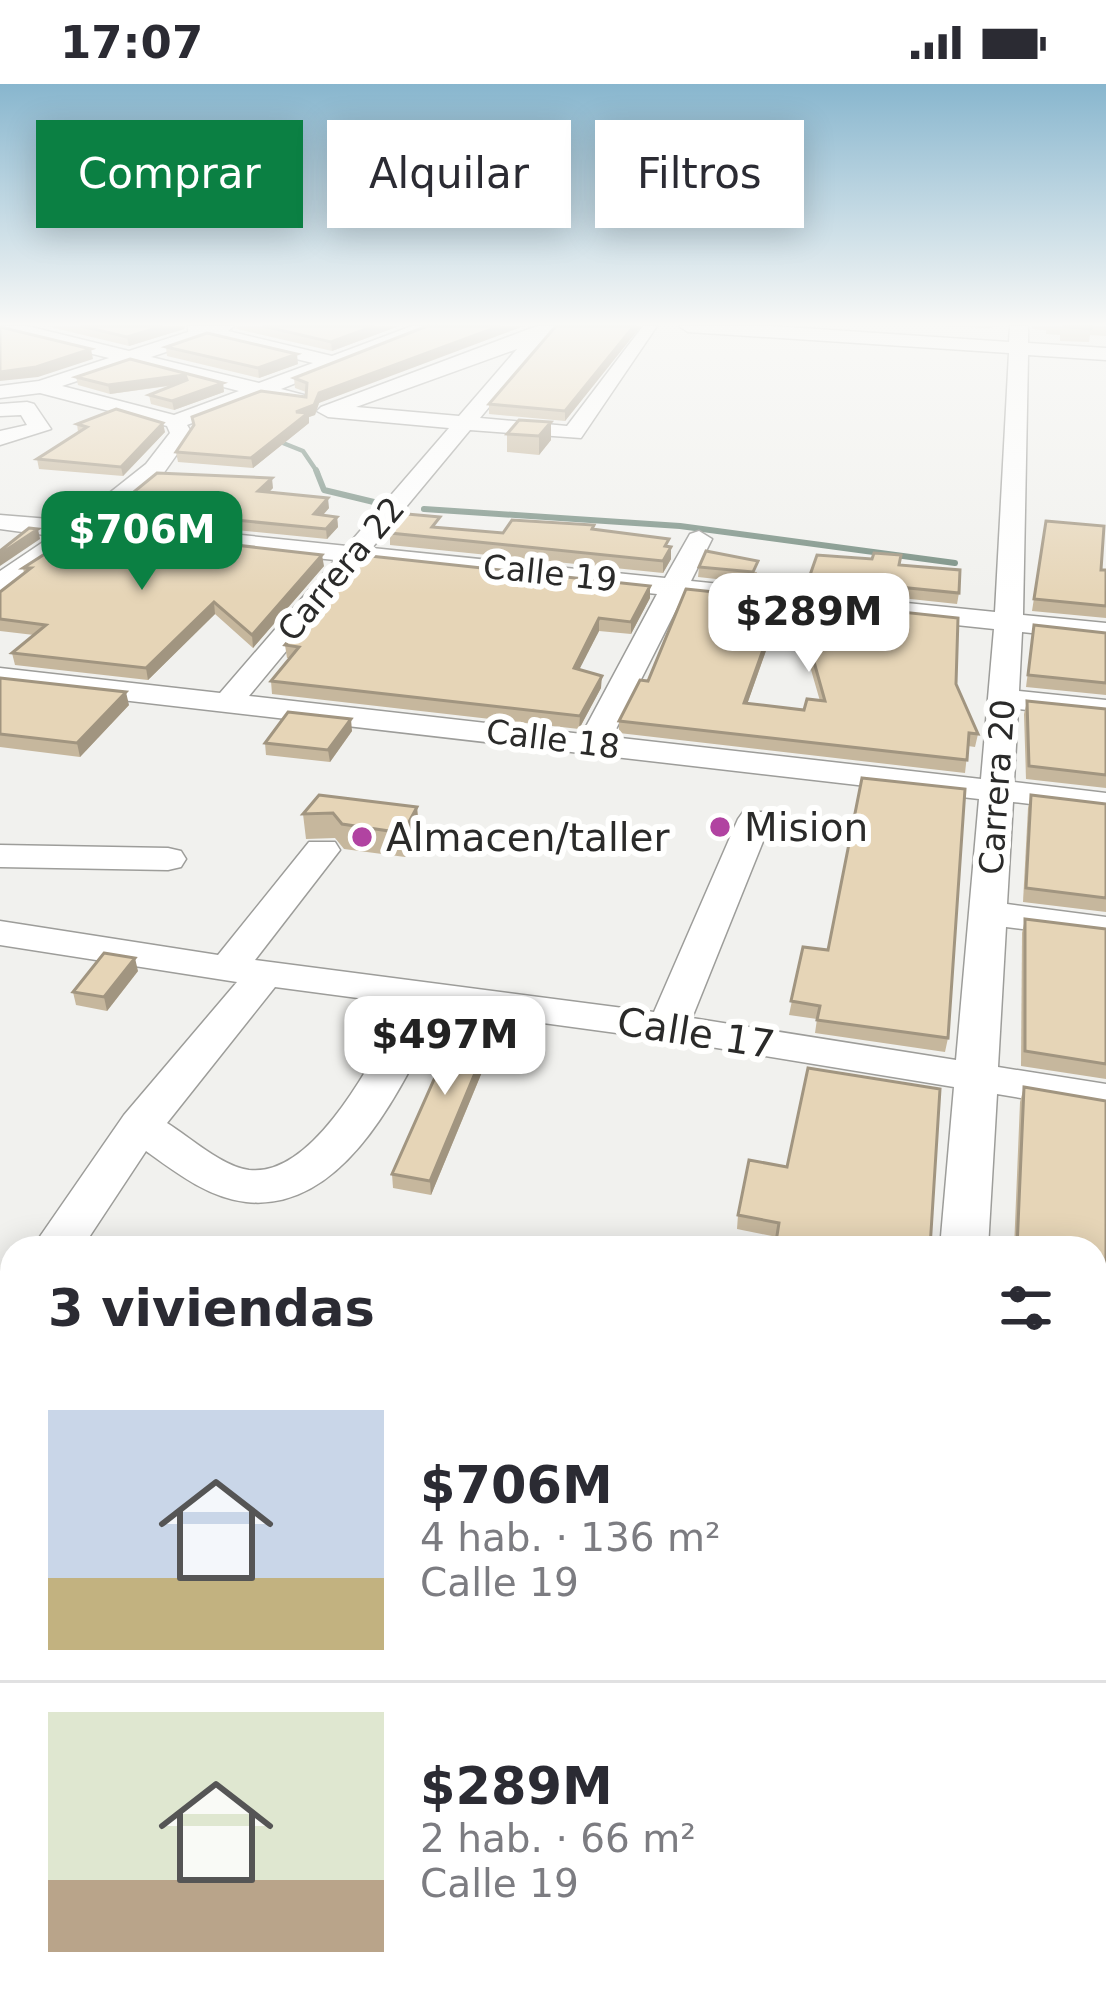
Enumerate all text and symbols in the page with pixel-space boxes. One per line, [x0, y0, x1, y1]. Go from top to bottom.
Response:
text: 17:07 [60, 16, 203, 69]
chip: Comprar [36, 120, 303, 228]
chip: Alquilar [327, 120, 571, 228]
chip: Filtros [595, 120, 804, 228]
street label: Carrera 22 [270, 489, 412, 649]
pin: $706M [58, 491, 226, 593]
text: $706M [68, 507, 216, 552]
street label: Calle 19 [481, 547, 619, 599]
pin: $289M [725, 573, 893, 675]
text: $289M [735, 589, 883, 634]
street label: Carrera 20 [971, 698, 1023, 876]
street label: Calle 18 [484, 711, 622, 767]
place label: Mision [744, 805, 868, 850]
marker: Mision [707, 814, 733, 840]
place label: Almacen/taller [386, 815, 671, 860]
marker: Almacen/taller [349, 824, 375, 850]
pin: $497M [361, 996, 529, 1098]
street label: Calle 17 [614, 998, 778, 1068]
text: $497M [371, 1012, 519, 1057]
icon: filters [993, 1275, 1059, 1341]
text: 3 viviendas [48, 1279, 375, 1338]
text: $706M [420, 1456, 613, 1515]
icon: home [144, 1458, 288, 1602]
text: 4 hab. · 136 m² [420, 1515, 721, 1560]
text: Calle 19 [420, 1560, 579, 1605]
text: $289M [420, 1757, 613, 1816]
icon: home [144, 1760, 288, 1904]
text: 2 hab. · 66 m² [420, 1816, 696, 1861]
text: Calle 19 [420, 1861, 579, 1906]

